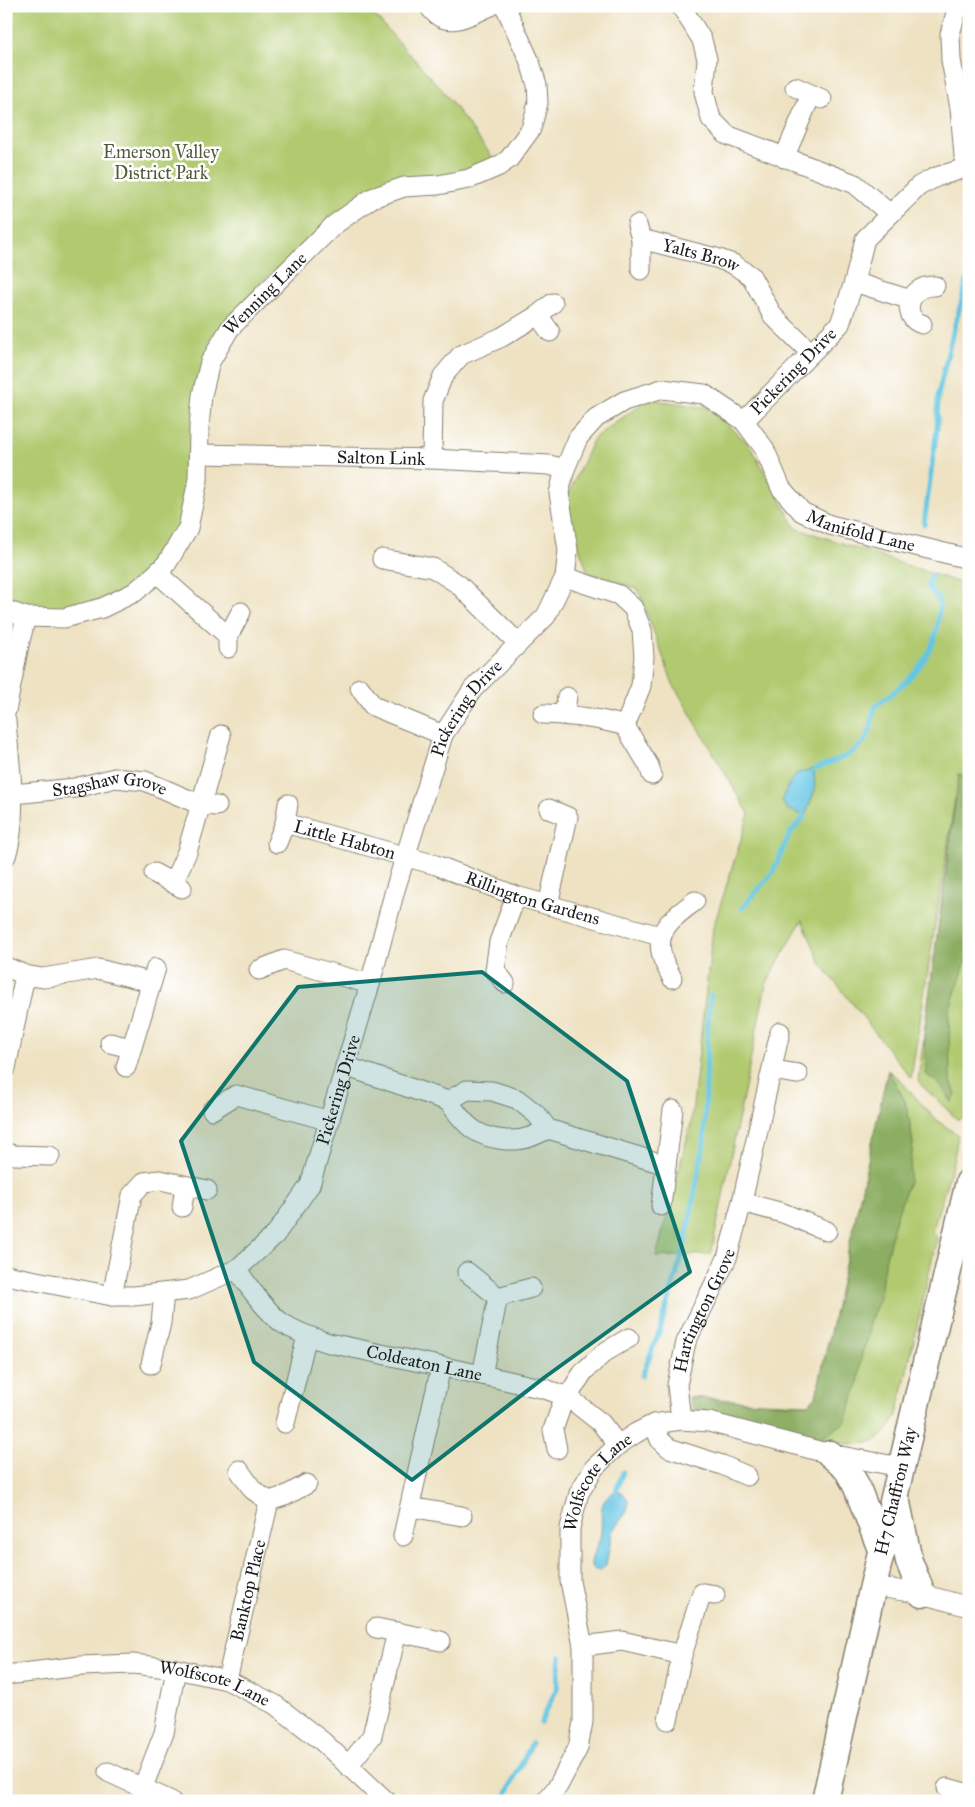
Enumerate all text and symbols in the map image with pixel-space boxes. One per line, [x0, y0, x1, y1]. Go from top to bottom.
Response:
park label: Emerson Valley District Park [103, 141, 219, 184]
street label: Yalts Brow [660, 234, 744, 277]
street label: Wenning Lane [219, 247, 311, 339]
street label: Pickering Drive [745, 323, 841, 419]
street label: Salton Link [337, 446, 426, 470]
street label: Manifold Lane [803, 505, 917, 556]
street label: Pickering Drive [426, 655, 507, 759]
street label: Stagshaw Grove [51, 766, 170, 801]
street label: Little Habton [292, 815, 398, 864]
street label: Rillington Gardens [462, 866, 602, 930]
street label: Pickering Drive [312, 1032, 365, 1148]
street label: Hartington Grove [669, 1246, 740, 1374]
street label: Coldeaton Lane [364, 1340, 484, 1386]
street label: H7 Chaffron Way [870, 1424, 922, 1557]
street label: Wolfscote Lane [559, 1428, 636, 1533]
street label: Banktop Place [225, 1537, 271, 1644]
street label: Wolfscote Lane [158, 1656, 274, 1711]

